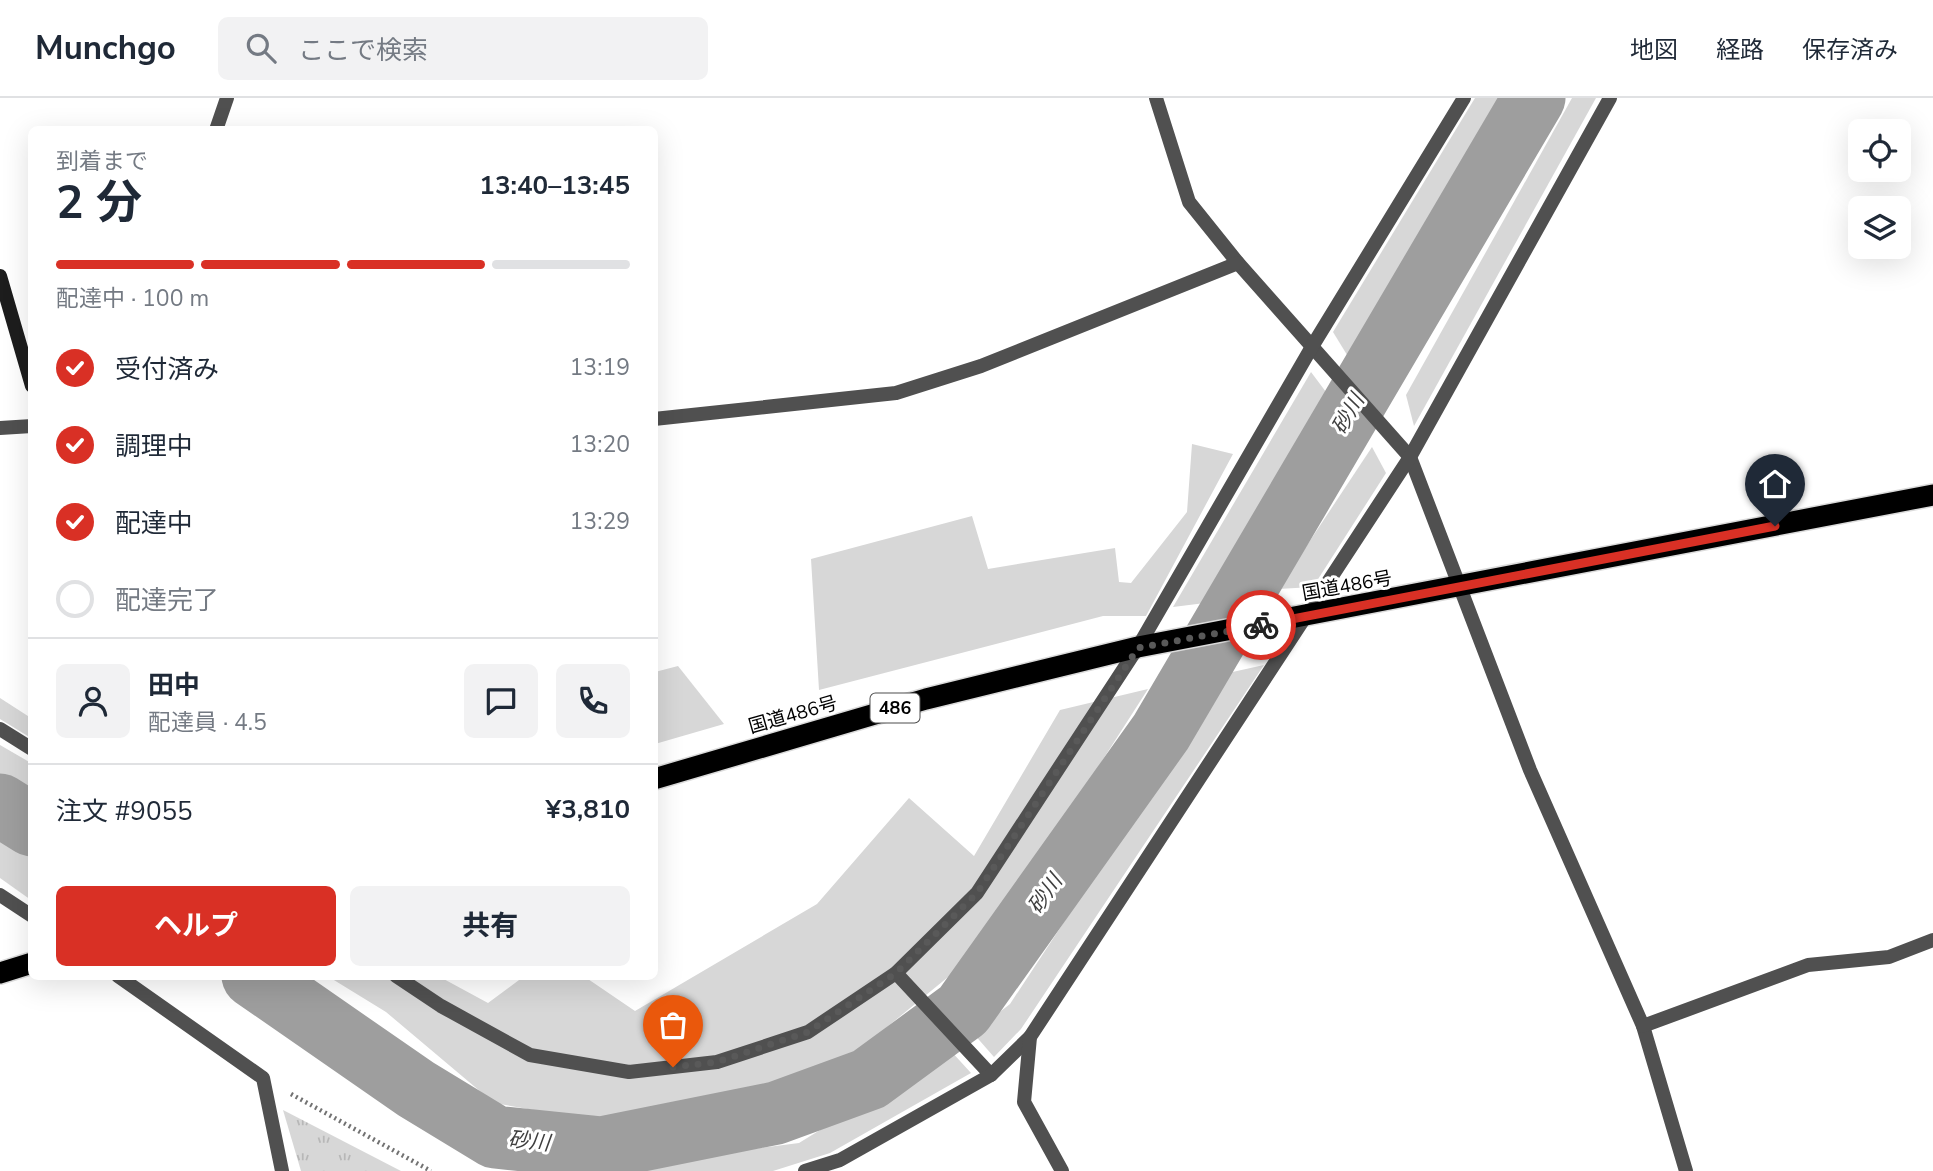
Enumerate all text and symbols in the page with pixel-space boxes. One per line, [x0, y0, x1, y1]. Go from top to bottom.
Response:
search box [218, 17, 708, 80]
text: Munchgo [35, 26, 176, 71]
icon: search [242, 29, 280, 67]
text: ここで検索 [298, 33, 428, 68]
text: 地図 [1630, 34, 1678, 66]
text: 経路 [1716, 34, 1764, 66]
text: 保存済み [1802, 34, 1898, 66]
map controls [1848, 119, 1911, 259]
button: locate [1848, 119, 1911, 182]
text: 到着まで [56, 146, 148, 177]
text: 13:40–13:45 [479, 168, 630, 203]
text: 2 分 [56, 171, 142, 234]
button: layers [1848, 196, 1911, 259]
text: 配達中 · 100 m [56, 283, 209, 314]
icon: check [56, 349, 94, 387]
text: 受付済み [115, 352, 219, 387]
text: 13:19 [570, 352, 630, 383]
water label: 砂川 [1325, 387, 1372, 439]
icon: check [56, 426, 94, 464]
text: 調理中 [115, 429, 193, 464]
text: 13:20 [570, 429, 630, 460]
pin [1745, 454, 1805, 526]
icon: home [1756, 465, 1794, 503]
icon: check [56, 503, 94, 541]
text: 配達中 [115, 506, 193, 541]
text: 13:29 [570, 506, 630, 537]
street label: 国道486号 [1300, 565, 1394, 607]
text: 配達完了 [115, 583, 219, 618]
courier [1226, 590, 1296, 660]
icon: bike [1242, 606, 1280, 644]
button: person [56, 664, 130, 738]
button: chat [464, 664, 538, 738]
button: phone [556, 664, 630, 738]
text: 田中 [148, 668, 200, 703]
street label: 国道486号 [746, 690, 840, 740]
road number: 486 [870, 694, 920, 722]
text: 配達員 · 4.5 [148, 707, 267, 738]
text: ¥3,810 [546, 792, 630, 827]
text: 注文 #9055 [56, 794, 193, 829]
water label: 砂川 [1021, 867, 1070, 919]
button: ヘルプ [56, 886, 336, 966]
button: 共有 [350, 886, 630, 966]
pin [643, 995, 703, 1067]
icon: bag [654, 1006, 692, 1044]
water label: 砂川 [507, 1125, 553, 1157]

